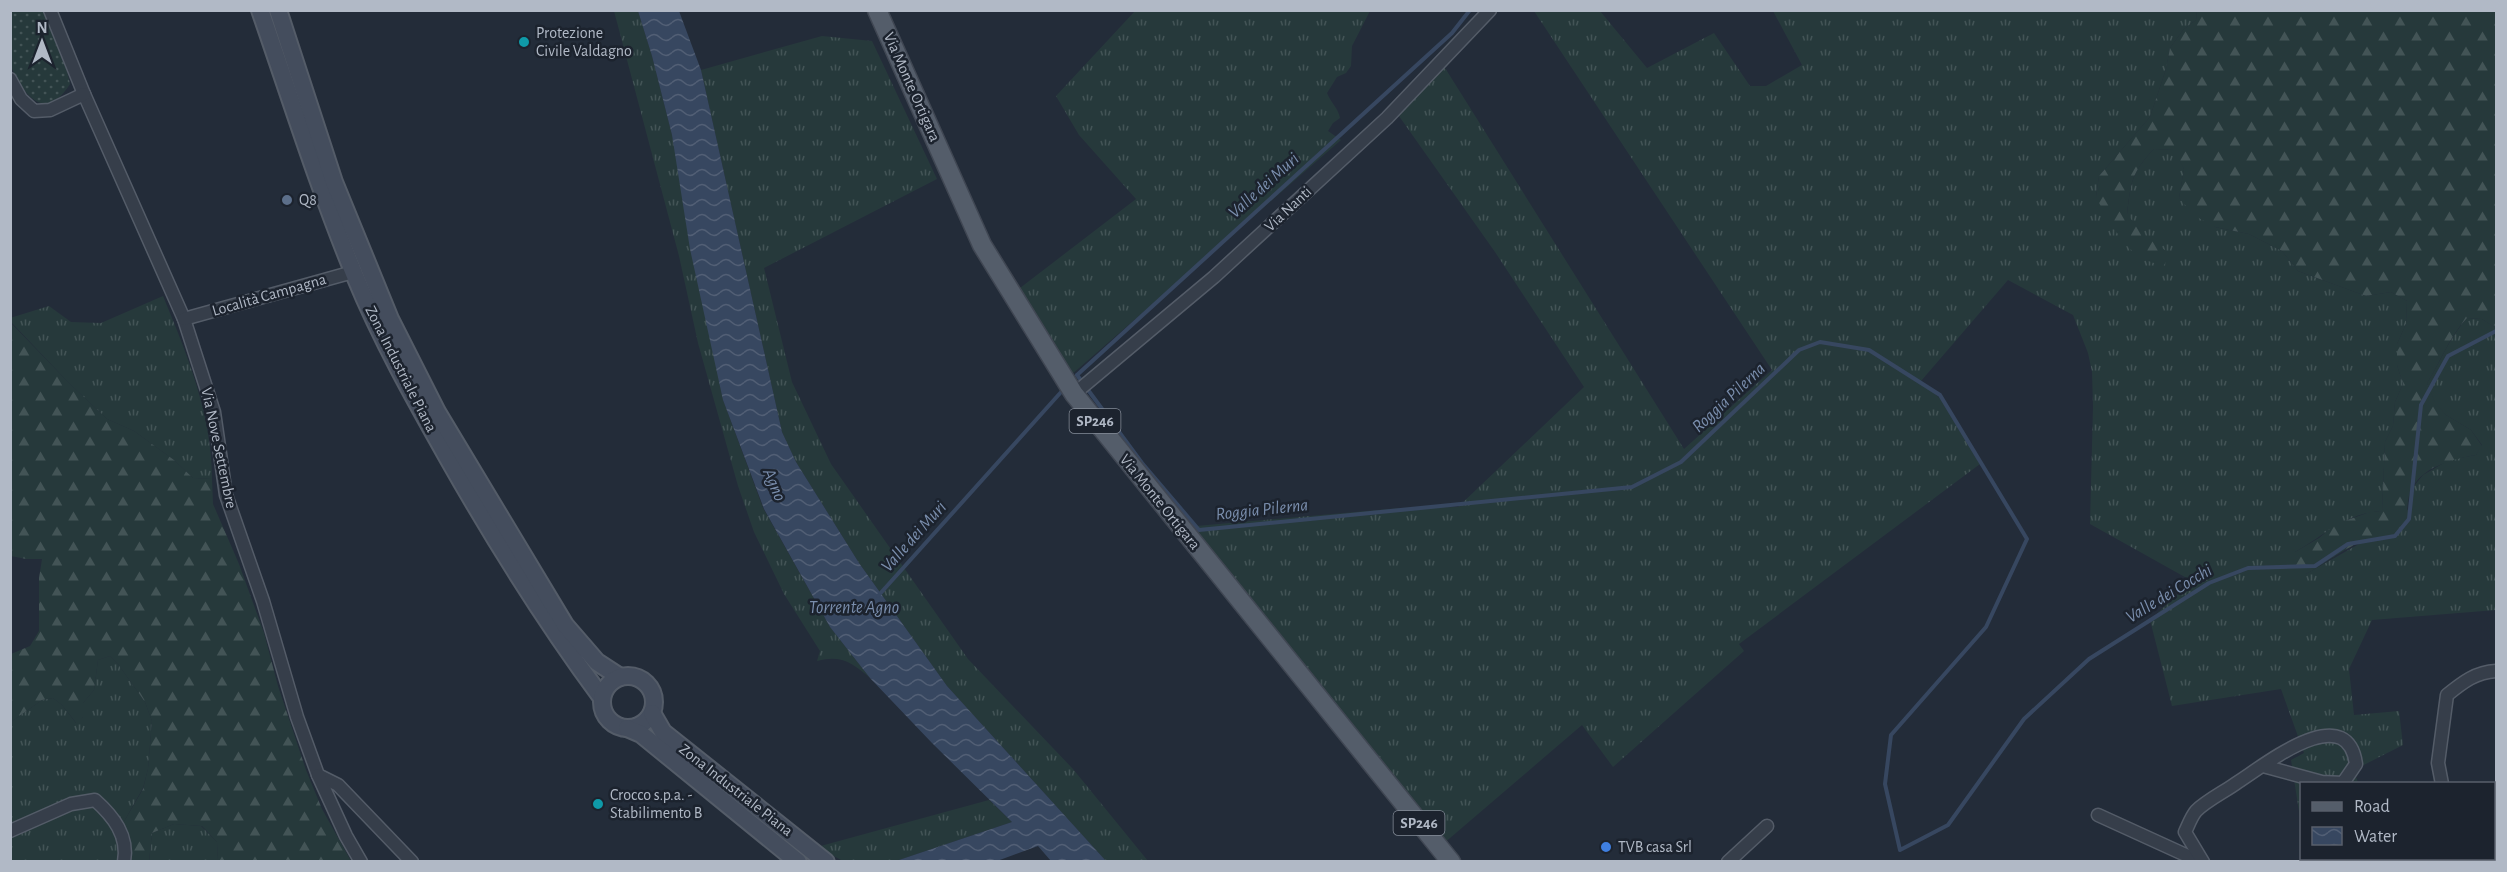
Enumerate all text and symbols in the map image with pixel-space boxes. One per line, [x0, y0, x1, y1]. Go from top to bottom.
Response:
north arrow [12, 12, 72, 72]
text: N [36, 20, 48, 36]
place label: Protezione Civile Valdagno [536, 25, 632, 59]
street label: Via Monte Ortigara [881, 30, 943, 144]
marker: Protezione Civile Valdagno [517, 35, 531, 49]
water label: Valle dei Muri [1225, 150, 1303, 222]
street label: Via Nanti [1261, 183, 1315, 235]
place label: Q8 [299, 192, 317, 209]
marker: Q8 [280, 193, 294, 207]
street label: Località Campagna [210, 271, 328, 319]
street label: Zona Industriale Piana [362, 303, 440, 435]
water label: Roggia Pilerna [1689, 360, 1769, 436]
street label: Via Nove Settembre [198, 386, 240, 510]
road number: SP246 [1070, 409, 1120, 433]
street label: Via Monte Ortigara [1117, 451, 1203, 553]
water label: Agno [759, 465, 789, 504]
water label: Roggia Pilerna [1215, 496, 1309, 524]
water label: Valle dei Muri [878, 498, 950, 576]
water label: Valle dei Cocchi [2123, 561, 2215, 627]
water label: Torrente Agno [809, 599, 899, 617]
street label: Zona Industriale Piana [676, 741, 796, 839]
legend [2300, 782, 2495, 860]
place label: Crocco s.p.a. - Stabilimento B [610, 787, 702, 821]
marker: Crocco s.p.a. - Stabilimento B [591, 797, 605, 811]
text: Road [2354, 798, 2390, 816]
road number: SP246 [1394, 811, 1444, 835]
text: Water [2354, 828, 2397, 846]
place label: TVB casa Srl [1618, 839, 1692, 855]
marker: TVB casa Srl [1599, 840, 1613, 854]

